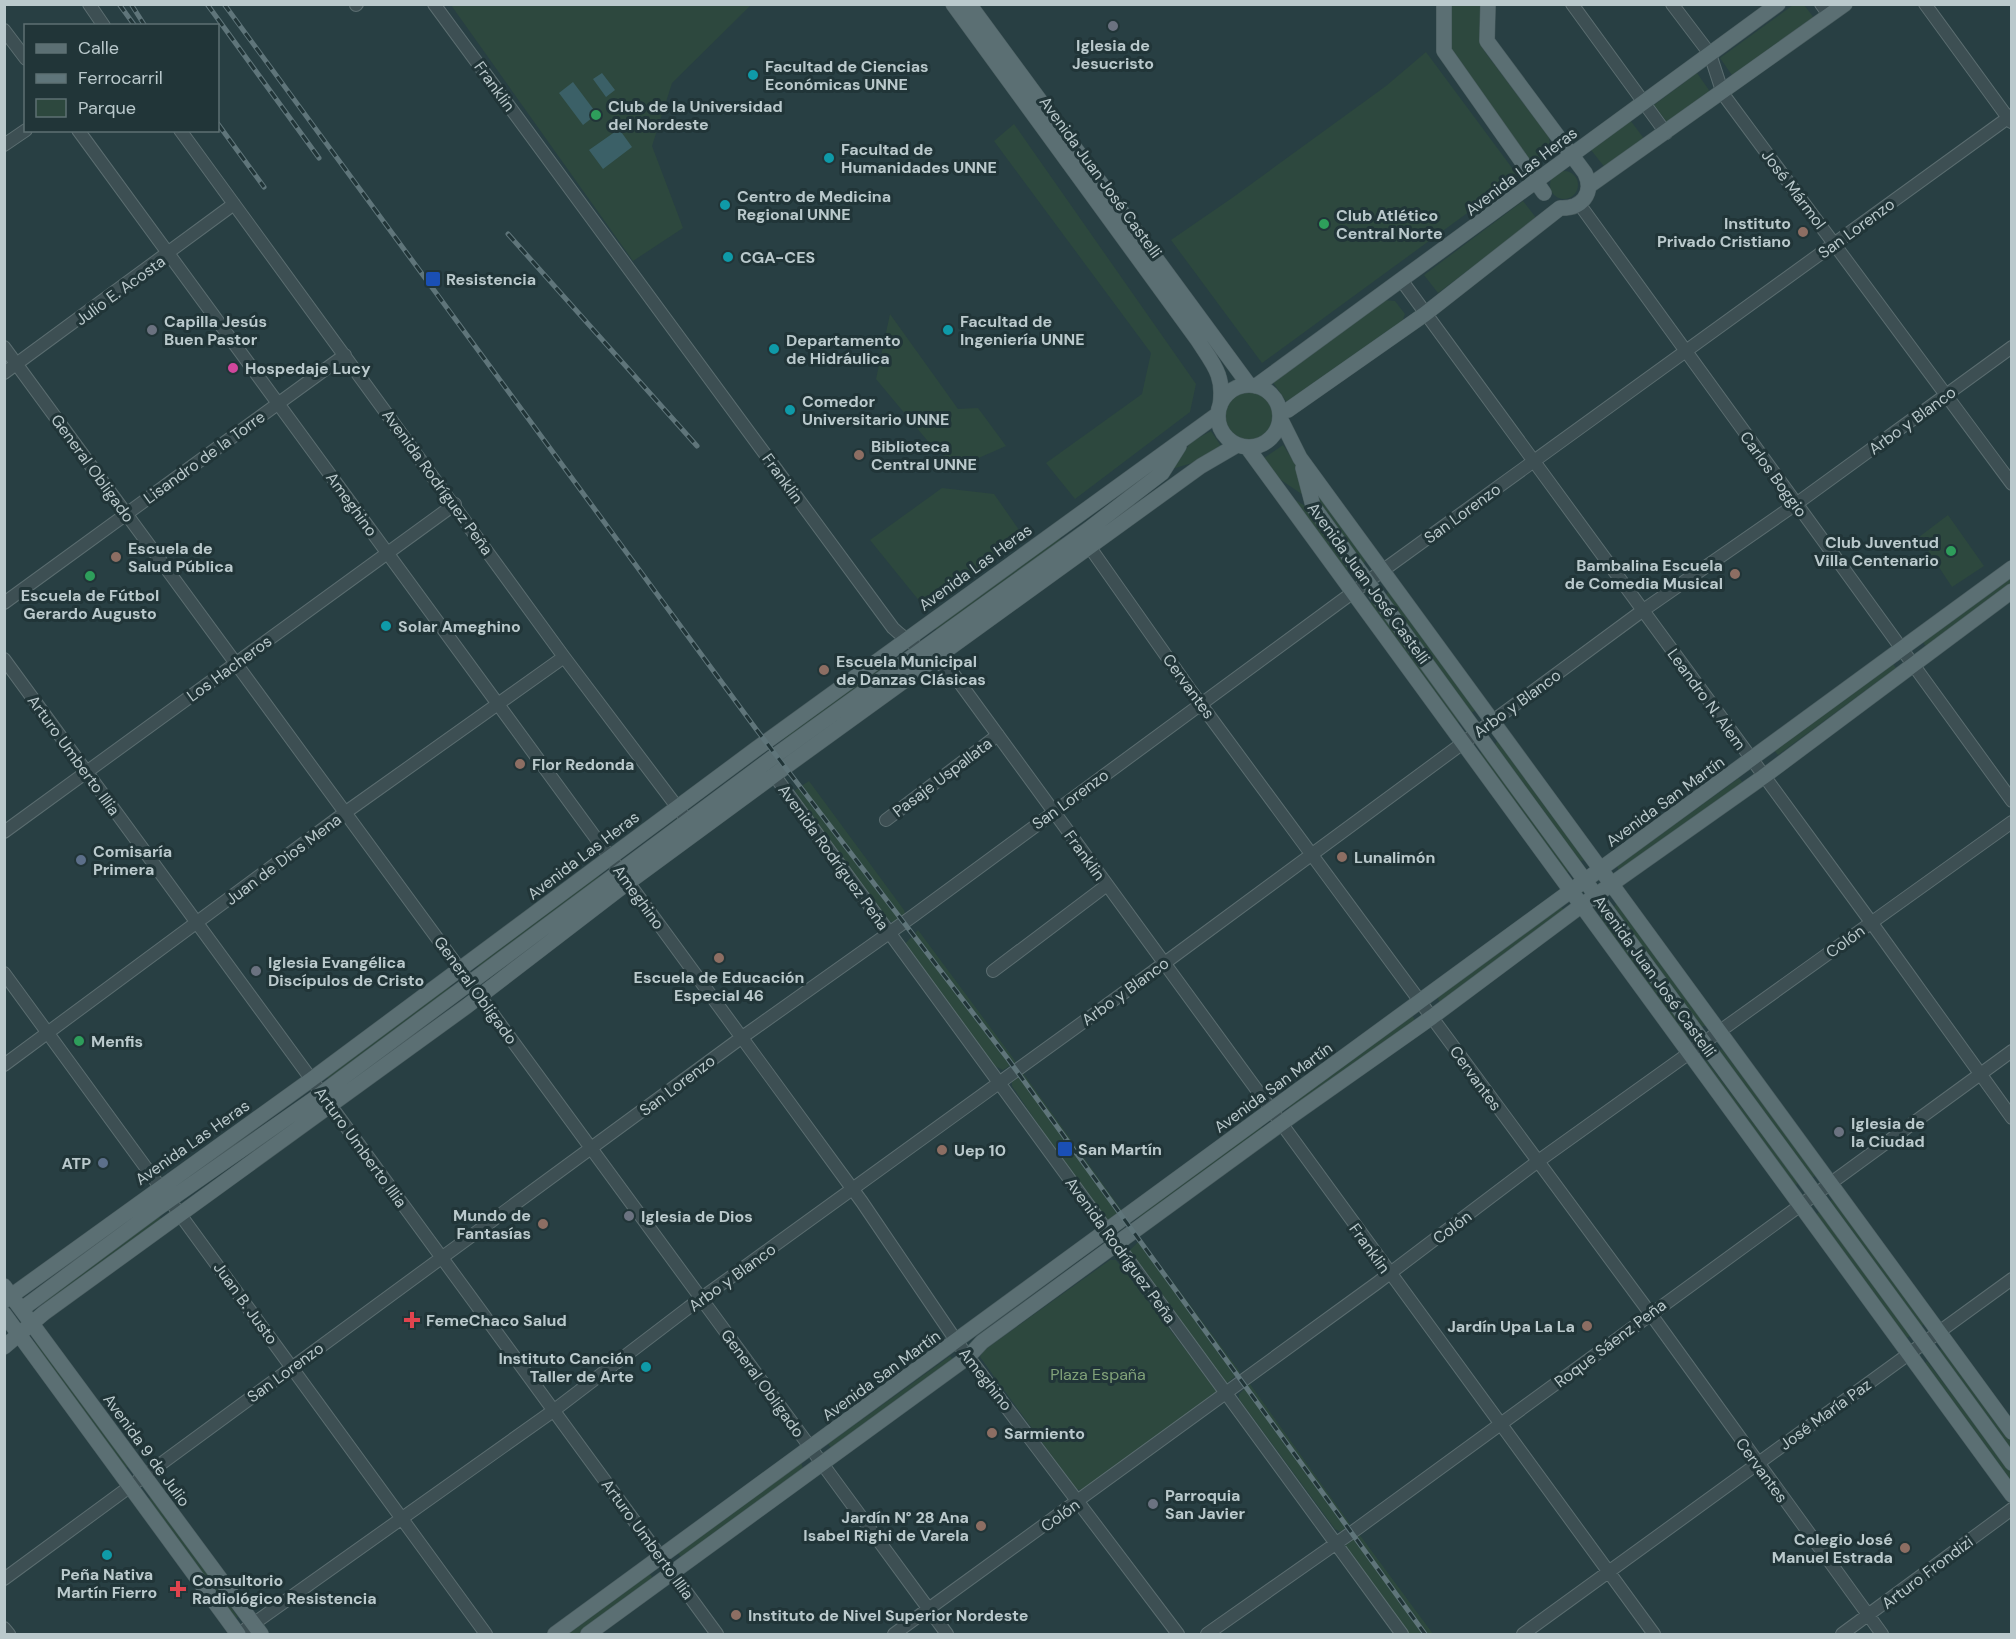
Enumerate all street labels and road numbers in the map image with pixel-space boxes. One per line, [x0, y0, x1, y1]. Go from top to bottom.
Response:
street label: Franklin [469, 57, 520, 116]
street label: Avenida Juan José Castelli [1035, 92, 1166, 262]
street label: Avenida Las Heras [1461, 122, 1582, 220]
street label: José Mármol [1757, 145, 1830, 233]
street label: San Lorenzo [1814, 194, 1899, 263]
street label: Julio E. Acosta [71, 251, 169, 330]
street label: Arbo y Blanco [1864, 382, 1960, 459]
street label: Avenida Rodríguez Peña [378, 405, 498, 559]
street label: Lisandro de la Torre [139, 406, 269, 509]
street label: General Obligado [46, 410, 139, 527]
street label: Carlos Boggio [1735, 427, 1812, 521]
street label: Franklin [757, 449, 808, 508]
street label: Ameghino [321, 468, 382, 541]
street label: San Lorenzo [1420, 479, 1505, 548]
street label: Avenida Juan José Castelli [1303, 498, 1434, 668]
street label: Avenida Las Heras [915, 519, 1036, 616]
street label: Los Hacheros [183, 631, 276, 706]
street label: Leandro N. Alem [1663, 644, 1750, 754]
street label: Cervantes [1158, 650, 1219, 723]
street label: Arbo y Blanco [1469, 665, 1565, 742]
street label: Arturo Umberto Illia [23, 691, 125, 820]
street label: Pasaje Uspallata [888, 733, 996, 822]
street label: Avenida San Martín [1602, 751, 1729, 851]
street label: San Lorenzo [1028, 765, 1113, 834]
street label: Avenida Rodríguez Peña [774, 780, 894, 934]
street label: Avenida Las Heras [523, 806, 644, 904]
street label: Juan de Dios Mena [221, 809, 345, 910]
street label: Franklin [1059, 826, 1110, 885]
street label: Ameghino [608, 861, 669, 934]
street label: Avenida Juan José Castelli [1589, 891, 1720, 1061]
street label: Colón [1822, 920, 1869, 963]
street label: General Obligado [429, 932, 522, 1049]
street label: Arbo y Blanco [1077, 953, 1173, 1030]
street label: Avenida San Martín [1210, 1037, 1337, 1137]
street label: Cervantes [1445, 1042, 1506, 1115]
street label: San Lorenzo [635, 1050, 719, 1121]
street label: Arturo Umberto Illia [310, 1083, 412, 1212]
street label: Avenida Las Heras [131, 1095, 254, 1190]
street label: Avenida Rodríguez Peña [1061, 1173, 1181, 1327]
street label: Colón [1429, 1206, 1476, 1249]
street label: Franklin [1344, 1219, 1395, 1278]
street label: Arbo y Blanco [684, 1239, 780, 1316]
street label: Juan B. Justo [209, 1258, 283, 1349]
street label: Roque Sáenz Peña [1550, 1294, 1670, 1392]
street label: General Obligado [716, 1325, 809, 1442]
street label: Avenida San Martín [818, 1325, 945, 1425]
street label: San Lorenzo [243, 1338, 328, 1407]
street label: Ameghino [954, 1343, 1017, 1415]
street label: José María Paz [1775, 1374, 1875, 1455]
street label: Avenida 9 de Julio [99, 1390, 195, 1511]
street label: Cervantes [1731, 1434, 1792, 1507]
street label: Arturo Umberto Illia [597, 1475, 699, 1604]
street label: Colón [1037, 1494, 1084, 1537]
street label: Arturo Frondizi [1877, 1531, 1977, 1614]

